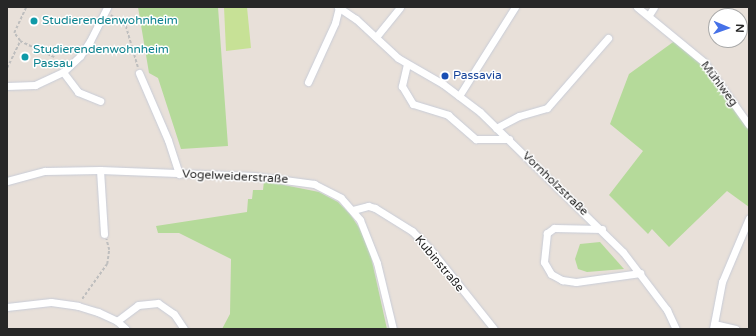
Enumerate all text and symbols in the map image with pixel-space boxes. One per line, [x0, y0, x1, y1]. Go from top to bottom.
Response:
north arrow [708, 8, 748, 48]
place label: Studierendenwohnheim [42, 14, 178, 28]
marker: Studierendenwohnheim [29, 16, 39, 26]
text: N [733, 24, 746, 33]
place label: Studierendenwohnheim Passau [33, 43, 169, 71]
marker: Studierendenwohnheim Passau [20, 52, 30, 62]
street label: Mühlweg [697, 59, 741, 109]
place label: Passavia [453, 69, 502, 83]
marker: Passavia [440, 71, 450, 81]
street label: Vornholzstraße [519, 149, 591, 219]
street label: Vogelweiderstraße [182, 167, 288, 187]
street label: Kubinstraße [411, 233, 467, 295]

